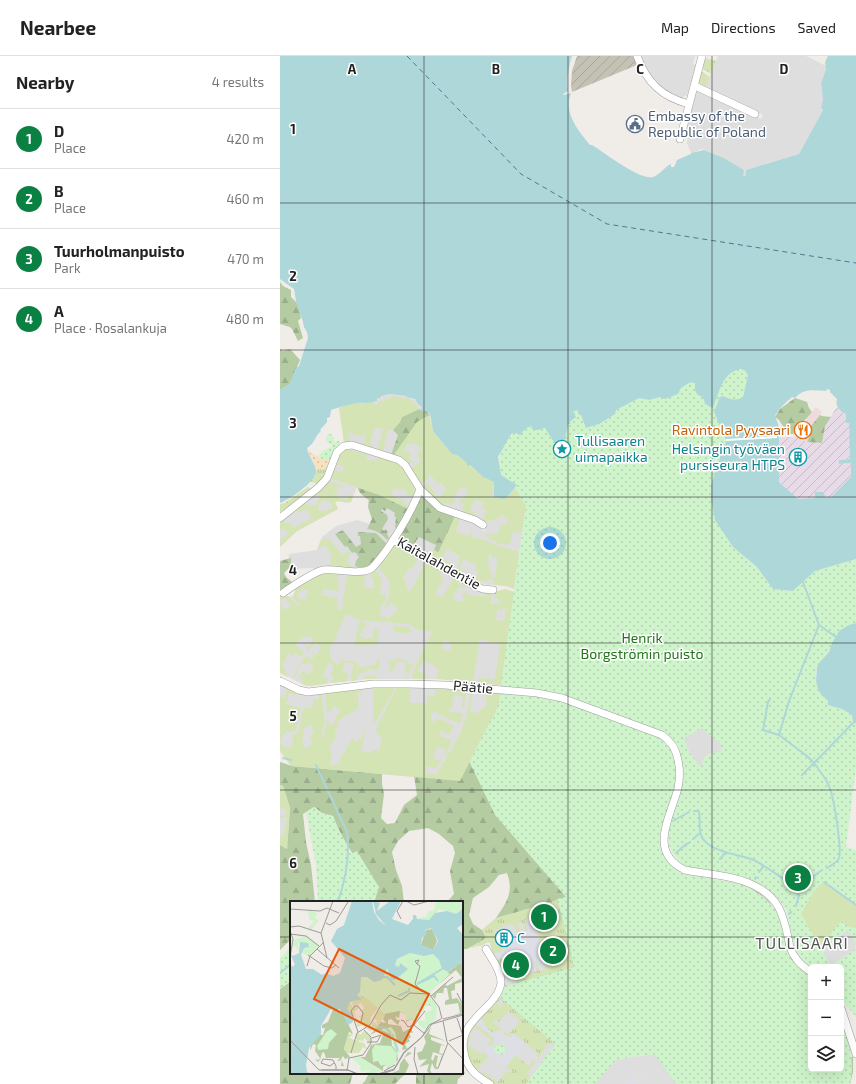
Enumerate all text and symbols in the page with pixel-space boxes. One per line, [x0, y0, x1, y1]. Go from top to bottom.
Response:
text: Nearbee [20, 16, 96, 39]
text: Map [661, 19, 689, 36]
text: Directions [711, 19, 776, 36]
text: Saved [798, 19, 836, 36]
text: A [348, 61, 357, 77]
text: B [492, 61, 500, 77]
text: C [636, 61, 644, 77]
text: D [780, 61, 789, 77]
text: Nearby [16, 72, 74, 92]
text: 4 results [212, 74, 264, 90]
place label: Embassy of the Republic of Poland [648, 107, 766, 140]
public building icon: Embassy of the Republic of Poland [625, 114, 645, 134]
text: 1 [290, 121, 296, 137]
text: D [54, 122, 64, 140]
text: 1 [26, 131, 32, 147]
text: 420 m [227, 131, 264, 147]
text: Place [54, 140, 86, 156]
text: B [54, 182, 64, 200]
text: 2 [25, 191, 33, 207]
text: 460 m [226, 191, 264, 207]
text: Place [54, 200, 86, 216]
text: Tuurholmanpuisto [54, 242, 185, 260]
text: 3 [25, 251, 33, 267]
text: 470 m [227, 251, 264, 267]
text: Park [54, 260, 81, 276]
text: 2 [289, 268, 297, 284]
text: A [54, 302, 64, 320]
text: 4 [25, 311, 33, 327]
text: 480 m [226, 311, 264, 327]
text: Place · Rosalankuja [54, 320, 167, 336]
text: 3 [289, 415, 297, 431]
restaurant icon: Ravintola Pyysaari [793, 420, 813, 440]
place label: Ravintola Pyysaari [672, 421, 790, 438]
place label: Tullisaaren uimapaikka [575, 432, 648, 465]
place icon: Tullisaaren uimapaikka [552, 439, 572, 459]
place label: Helsingin työväen pursiseura HTPS [672, 440, 785, 473]
building icon: Helsingin työväen pursiseura HTPS [788, 447, 808, 467]
street label: Kaitalahdentie [395, 533, 484, 592]
your location [540, 533, 560, 553]
text: 4 [289, 562, 297, 578]
park label: Henrik Borgströmin puisto [581, 629, 703, 662]
street label: Päätie [452, 676, 494, 697]
text: 5 [289, 708, 297, 724]
text: 6 [289, 855, 297, 871]
pin: 3 [785, 863, 811, 893]
inset map [290, 901, 463, 1074]
pin: 1 [531, 902, 557, 932]
building icon: C [494, 928, 514, 948]
place label: C [517, 929, 525, 946]
district label: TULLISAARI [755, 933, 849, 952]
pin: 2 [540, 936, 566, 966]
pin: 4 [503, 950, 529, 980]
map controls [808, 964, 844, 1072]
button: + [808, 964, 844, 1000]
button: − [808, 1000, 844, 1036]
button: layers [808, 1036, 844, 1072]

